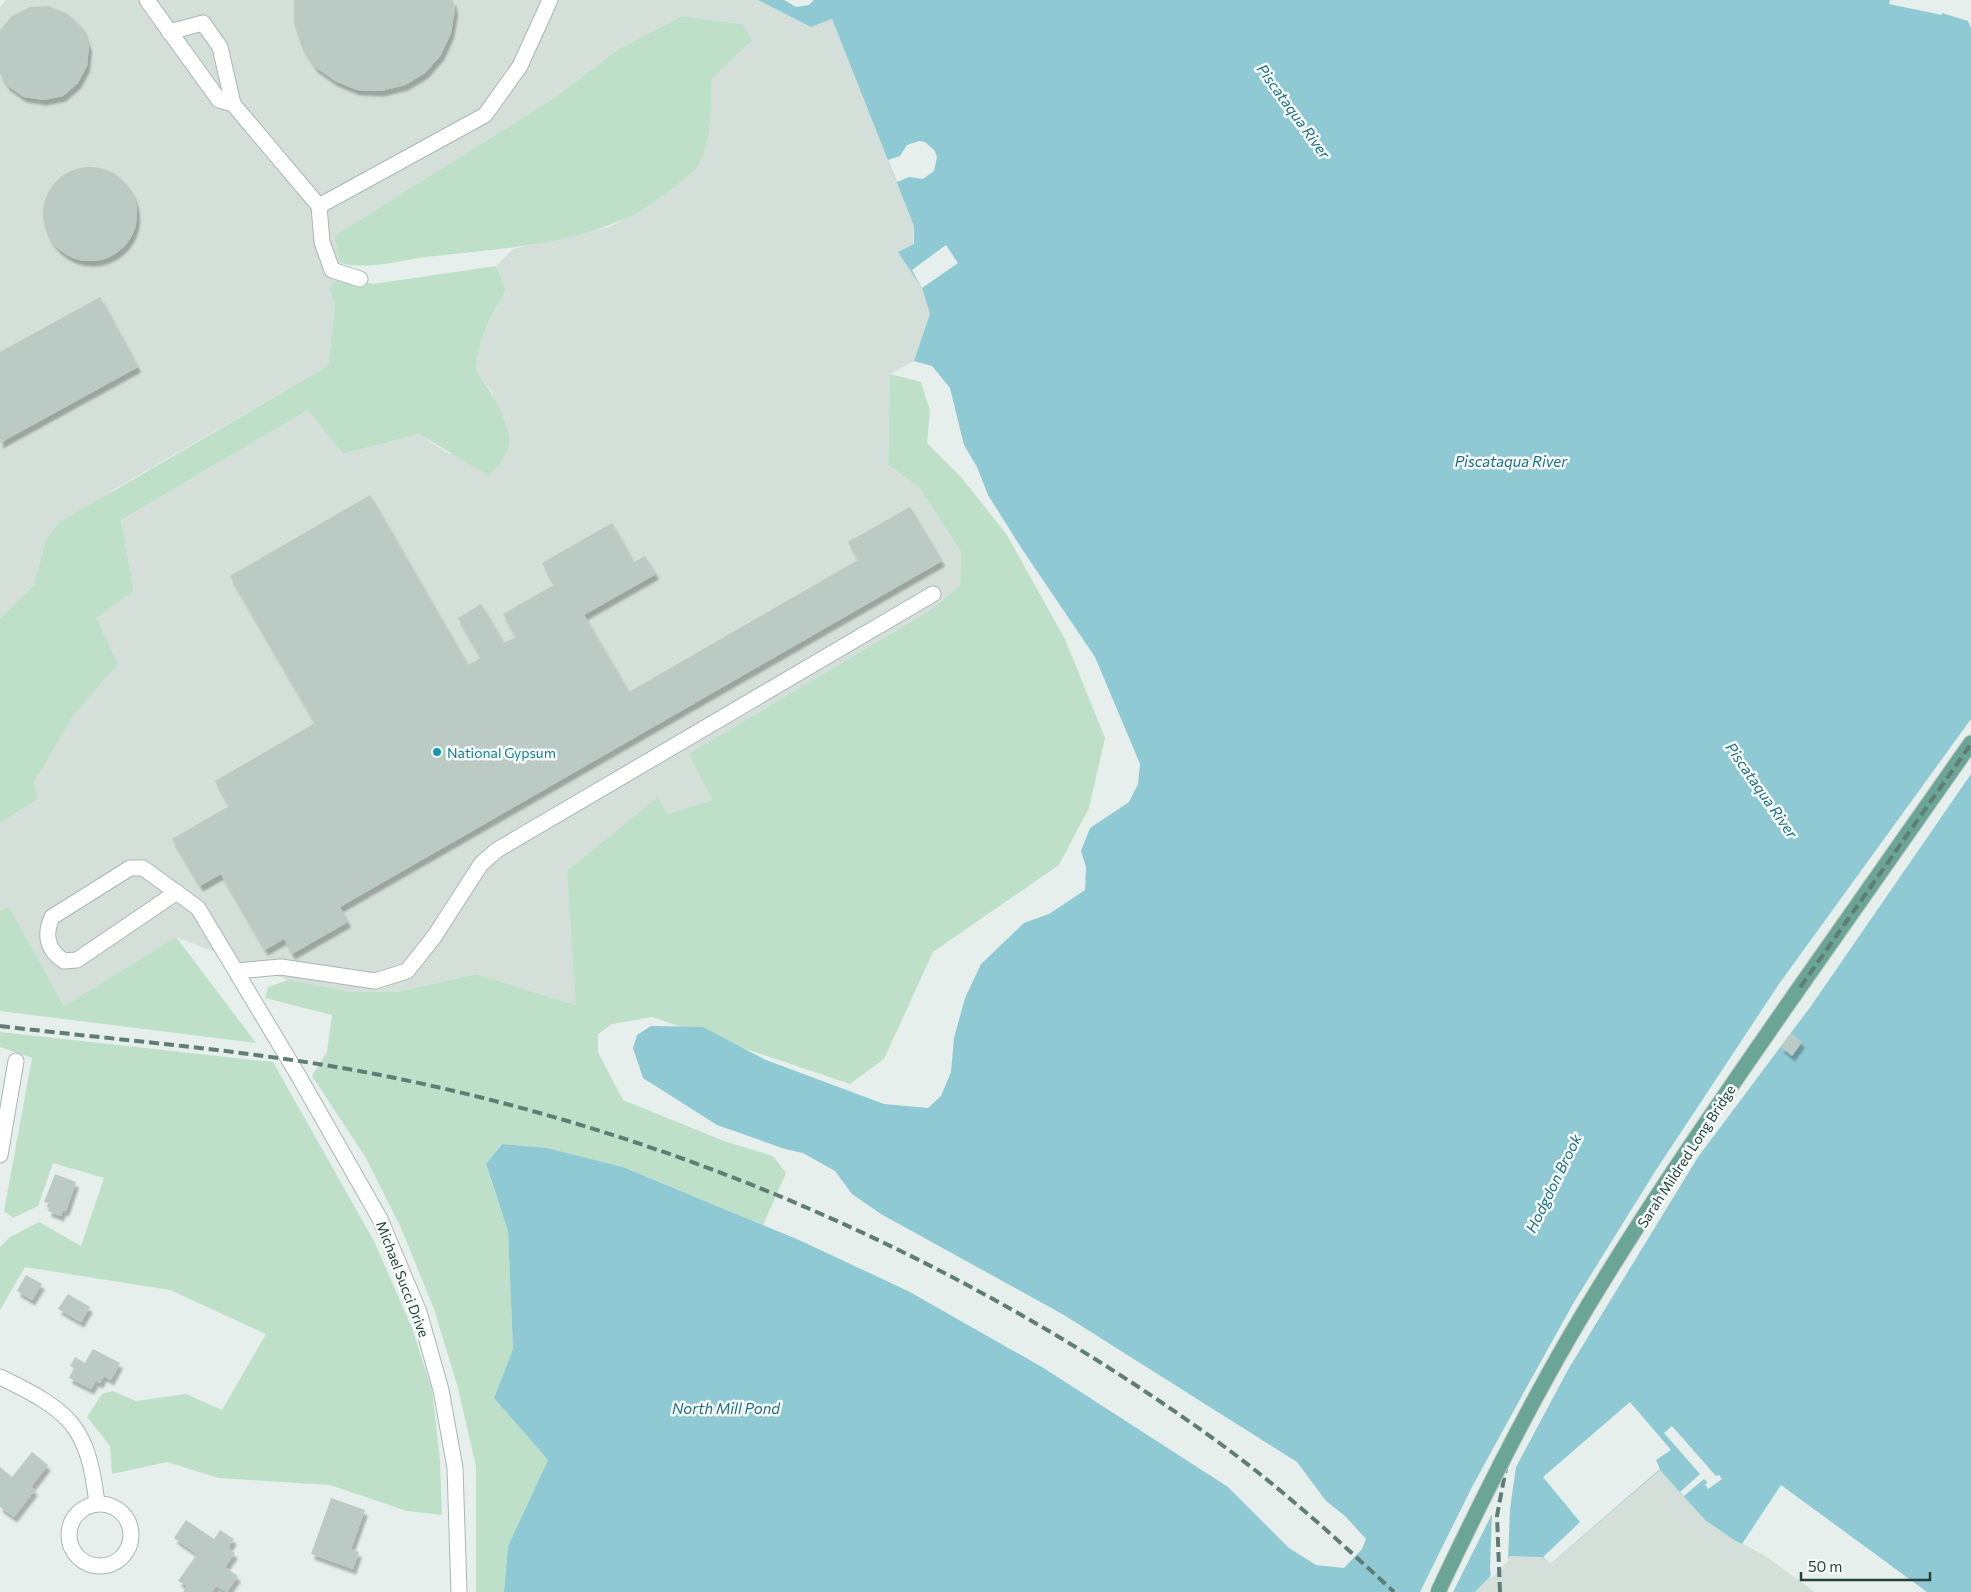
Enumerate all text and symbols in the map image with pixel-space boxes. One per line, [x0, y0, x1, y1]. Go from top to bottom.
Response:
water label: Piscataqua River [1254, 60, 1335, 163]
water label: Piscataqua River [1455, 452, 1568, 470]
water label: Piscataqua River [1722, 739, 1802, 842]
place label: National Gypsum [447, 744, 556, 761]
marker: National Gypsum [431, 746, 443, 758]
street label: Sarah Mildred Long Bridge [1633, 1081, 1739, 1231]
water label: Hodgdon Brook [1521, 1130, 1585, 1235]
street label: Michael Succi Drive [373, 1219, 433, 1339]
water label: North Mill Pond [672, 1399, 781, 1417]
scale bar [1801, 1550, 1930, 1582]
text: 50 m [1808, 1557, 1842, 1575]

